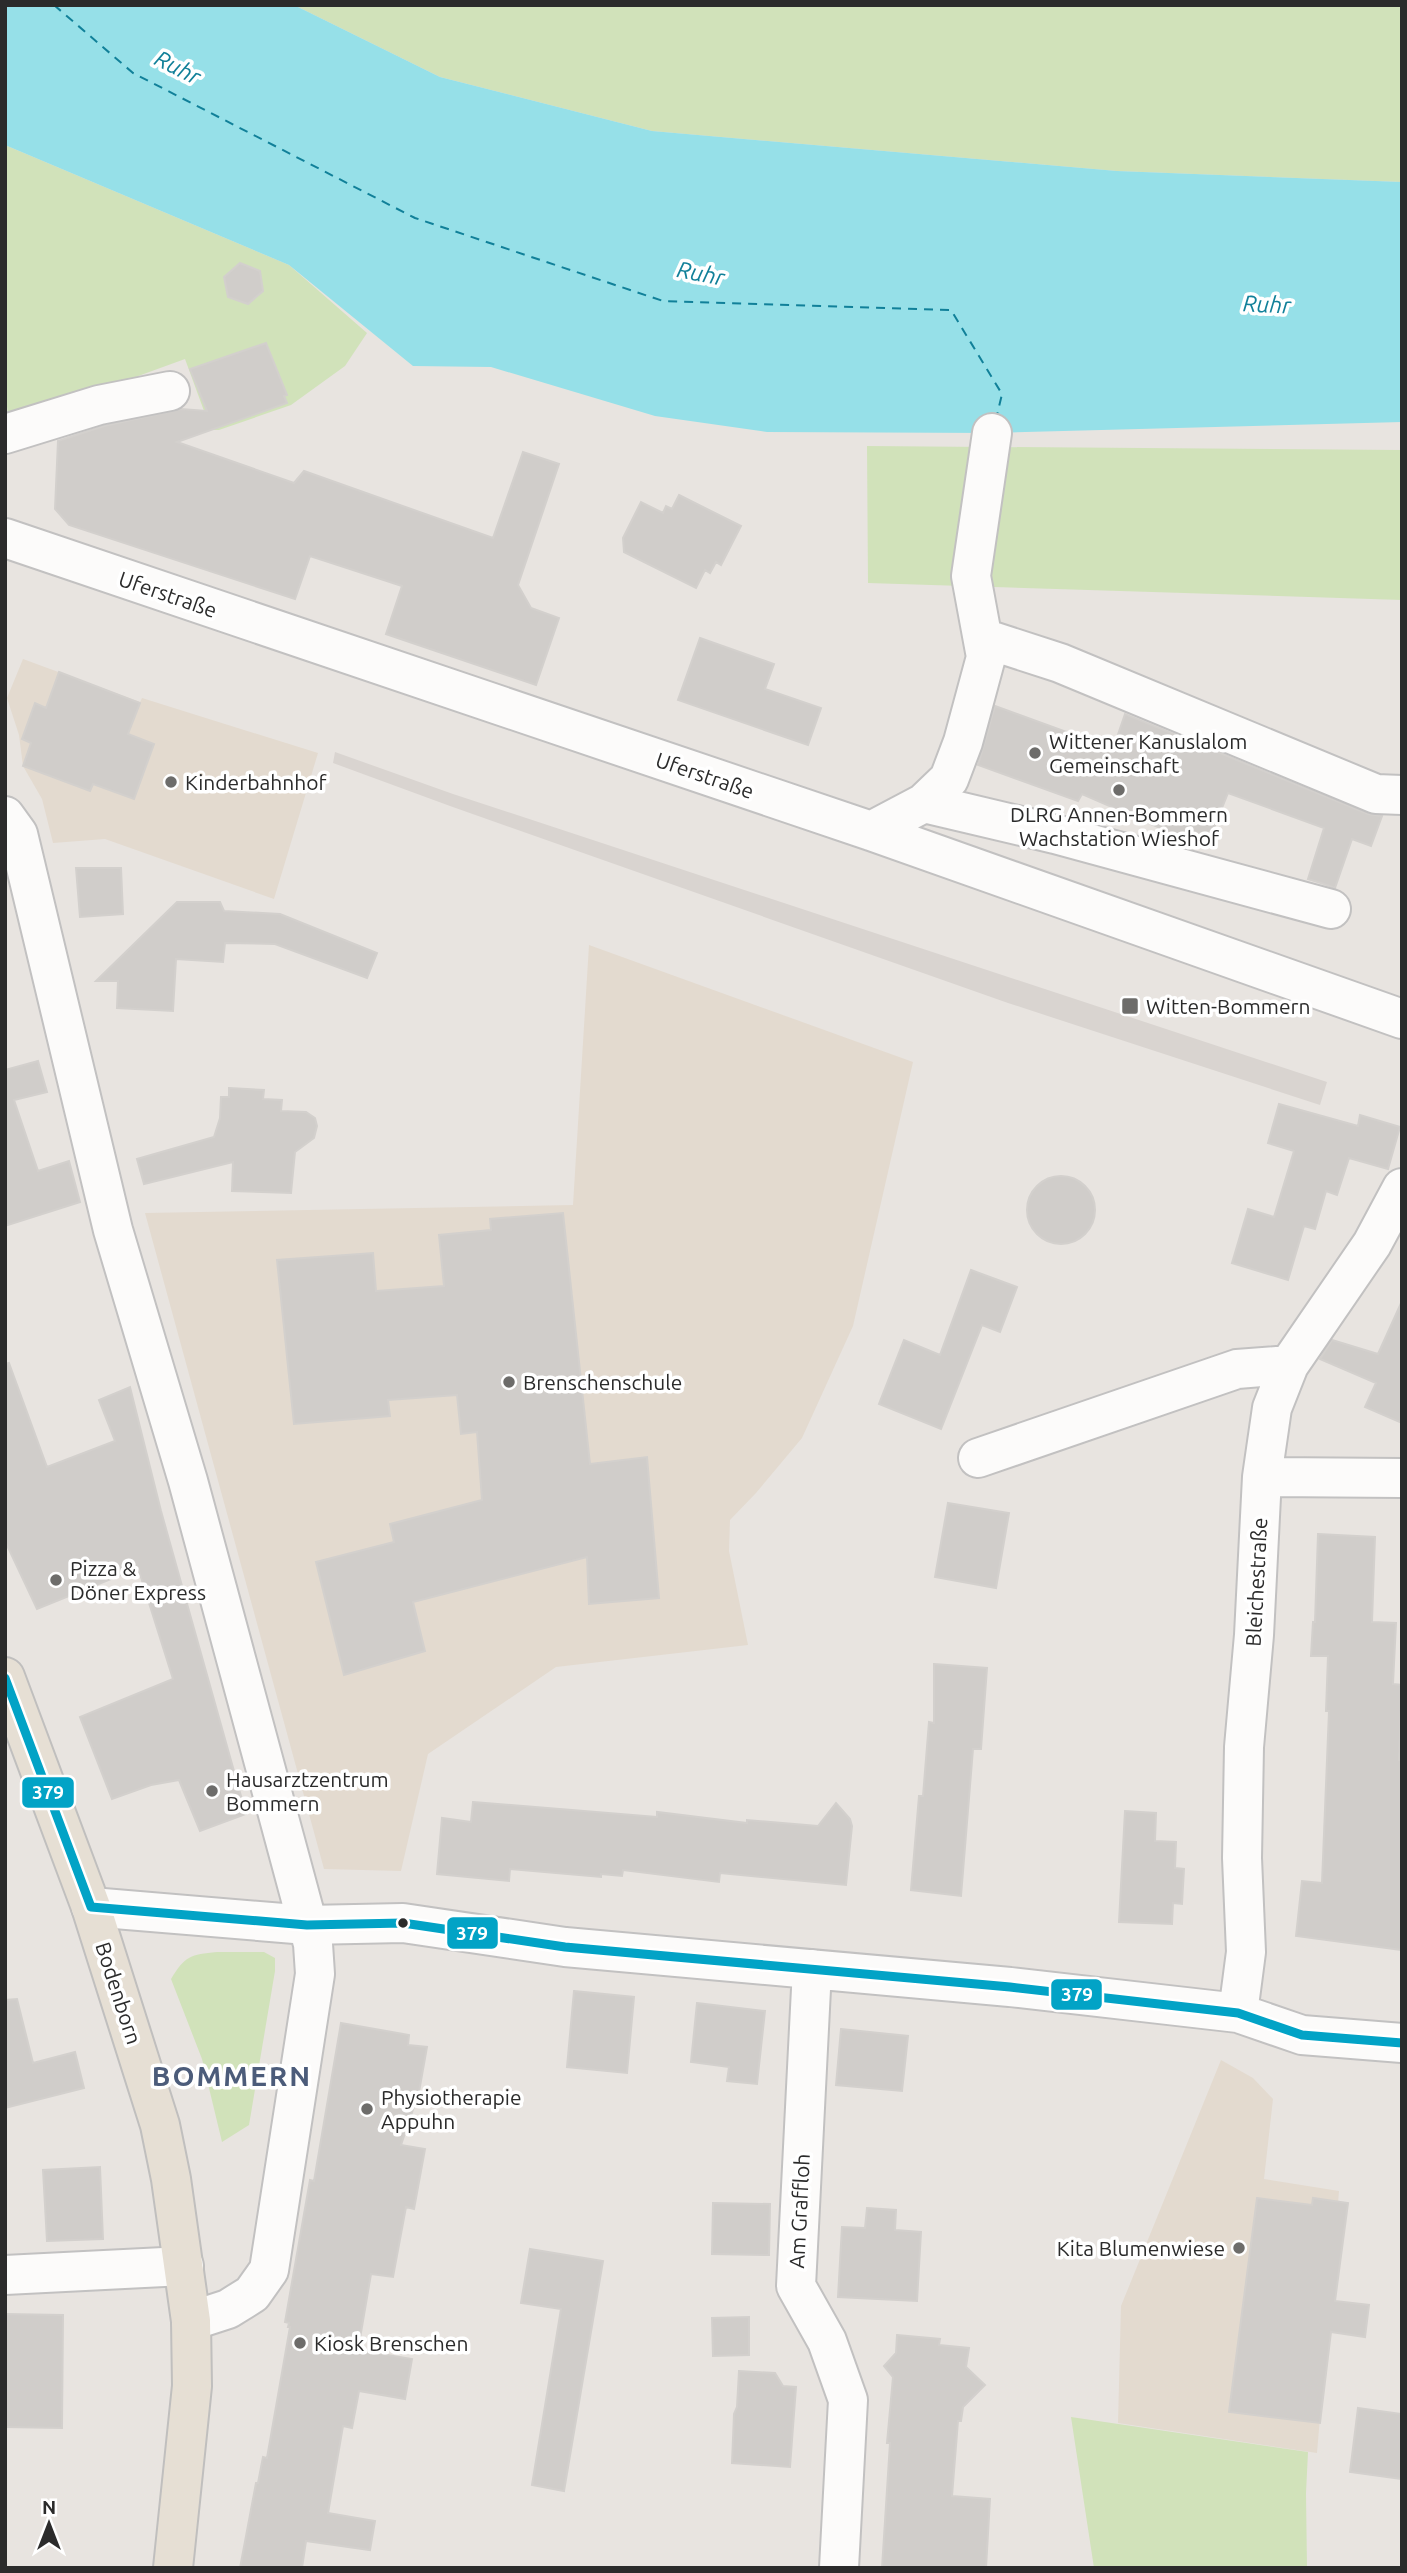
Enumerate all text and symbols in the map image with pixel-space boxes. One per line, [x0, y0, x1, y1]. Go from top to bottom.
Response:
water label: Ruhr [151, 45, 206, 90]
water label: Ruhr [675, 256, 728, 290]
water label: Ruhr [1242, 290, 1293, 318]
street label: Uferstraße [116, 566, 220, 622]
place label: Wittener Kanuslalom Gemeinschaft [1049, 729, 1247, 777]
marker: Wittener Kanuslalom Gemeinschaft [1027, 745, 1043, 761]
street label: Uferstraße [653, 747, 757, 803]
place label: Kinderbahnhof [185, 770, 327, 794]
marker: Kinderbahnhof [163, 774, 179, 790]
marker: DLRG Annen-Bommern Wachstation Wieshof [1111, 782, 1127, 798]
place label: DLRG Annen-Bommern Wachstation Wieshof [1010, 802, 1228, 850]
place label: Witten-Bommern [1146, 994, 1310, 1018]
marker: Witten-Bommern [1120, 996, 1140, 1016]
place label: Brenschenschule [523, 1370, 682, 1394]
marker: Brenschenschule [501, 1374, 517, 1390]
street label: Bleichestraße [1241, 1517, 1271, 1647]
place label: Pizza & Döner Express [70, 1556, 206, 1604]
marker: Pizza & Döner Express [48, 1572, 64, 1588]
place label: Hausarztzentrum Bommern [226, 1767, 389, 1815]
line badge: 379 [21, 1776, 75, 1809]
text: 379 [32, 1781, 64, 1803]
marker: Hausarztzentrum Bommern [204, 1783, 220, 1799]
unlabelled marker [396, 1916, 410, 1930]
line badge: 379 [446, 1916, 499, 1950]
text: 379 [456, 1922, 488, 1944]
street label: Bodenborn [91, 1939, 147, 2047]
line badge: 379 [1050, 1978, 1103, 2011]
text: 379 [1061, 1983, 1093, 2005]
district label: BOMMERN [152, 2060, 312, 2091]
place label: Physiotherapie Appuhn [381, 2085, 522, 2133]
marker: Physiotherapie Appuhn [359, 2101, 375, 2117]
street label: Am Graffloh [784, 2153, 814, 2269]
place label: Kita Blumenwiese [1057, 2236, 1225, 2260]
marker: Kita Blumenwiese [1231, 2240, 1247, 2256]
place label: Kiosk Brenschen [314, 2331, 468, 2355]
marker: Kiosk Brenschen [292, 2335, 308, 2351]
north arrow [14, 2489, 84, 2559]
text: N [42, 2496, 56, 2518]

